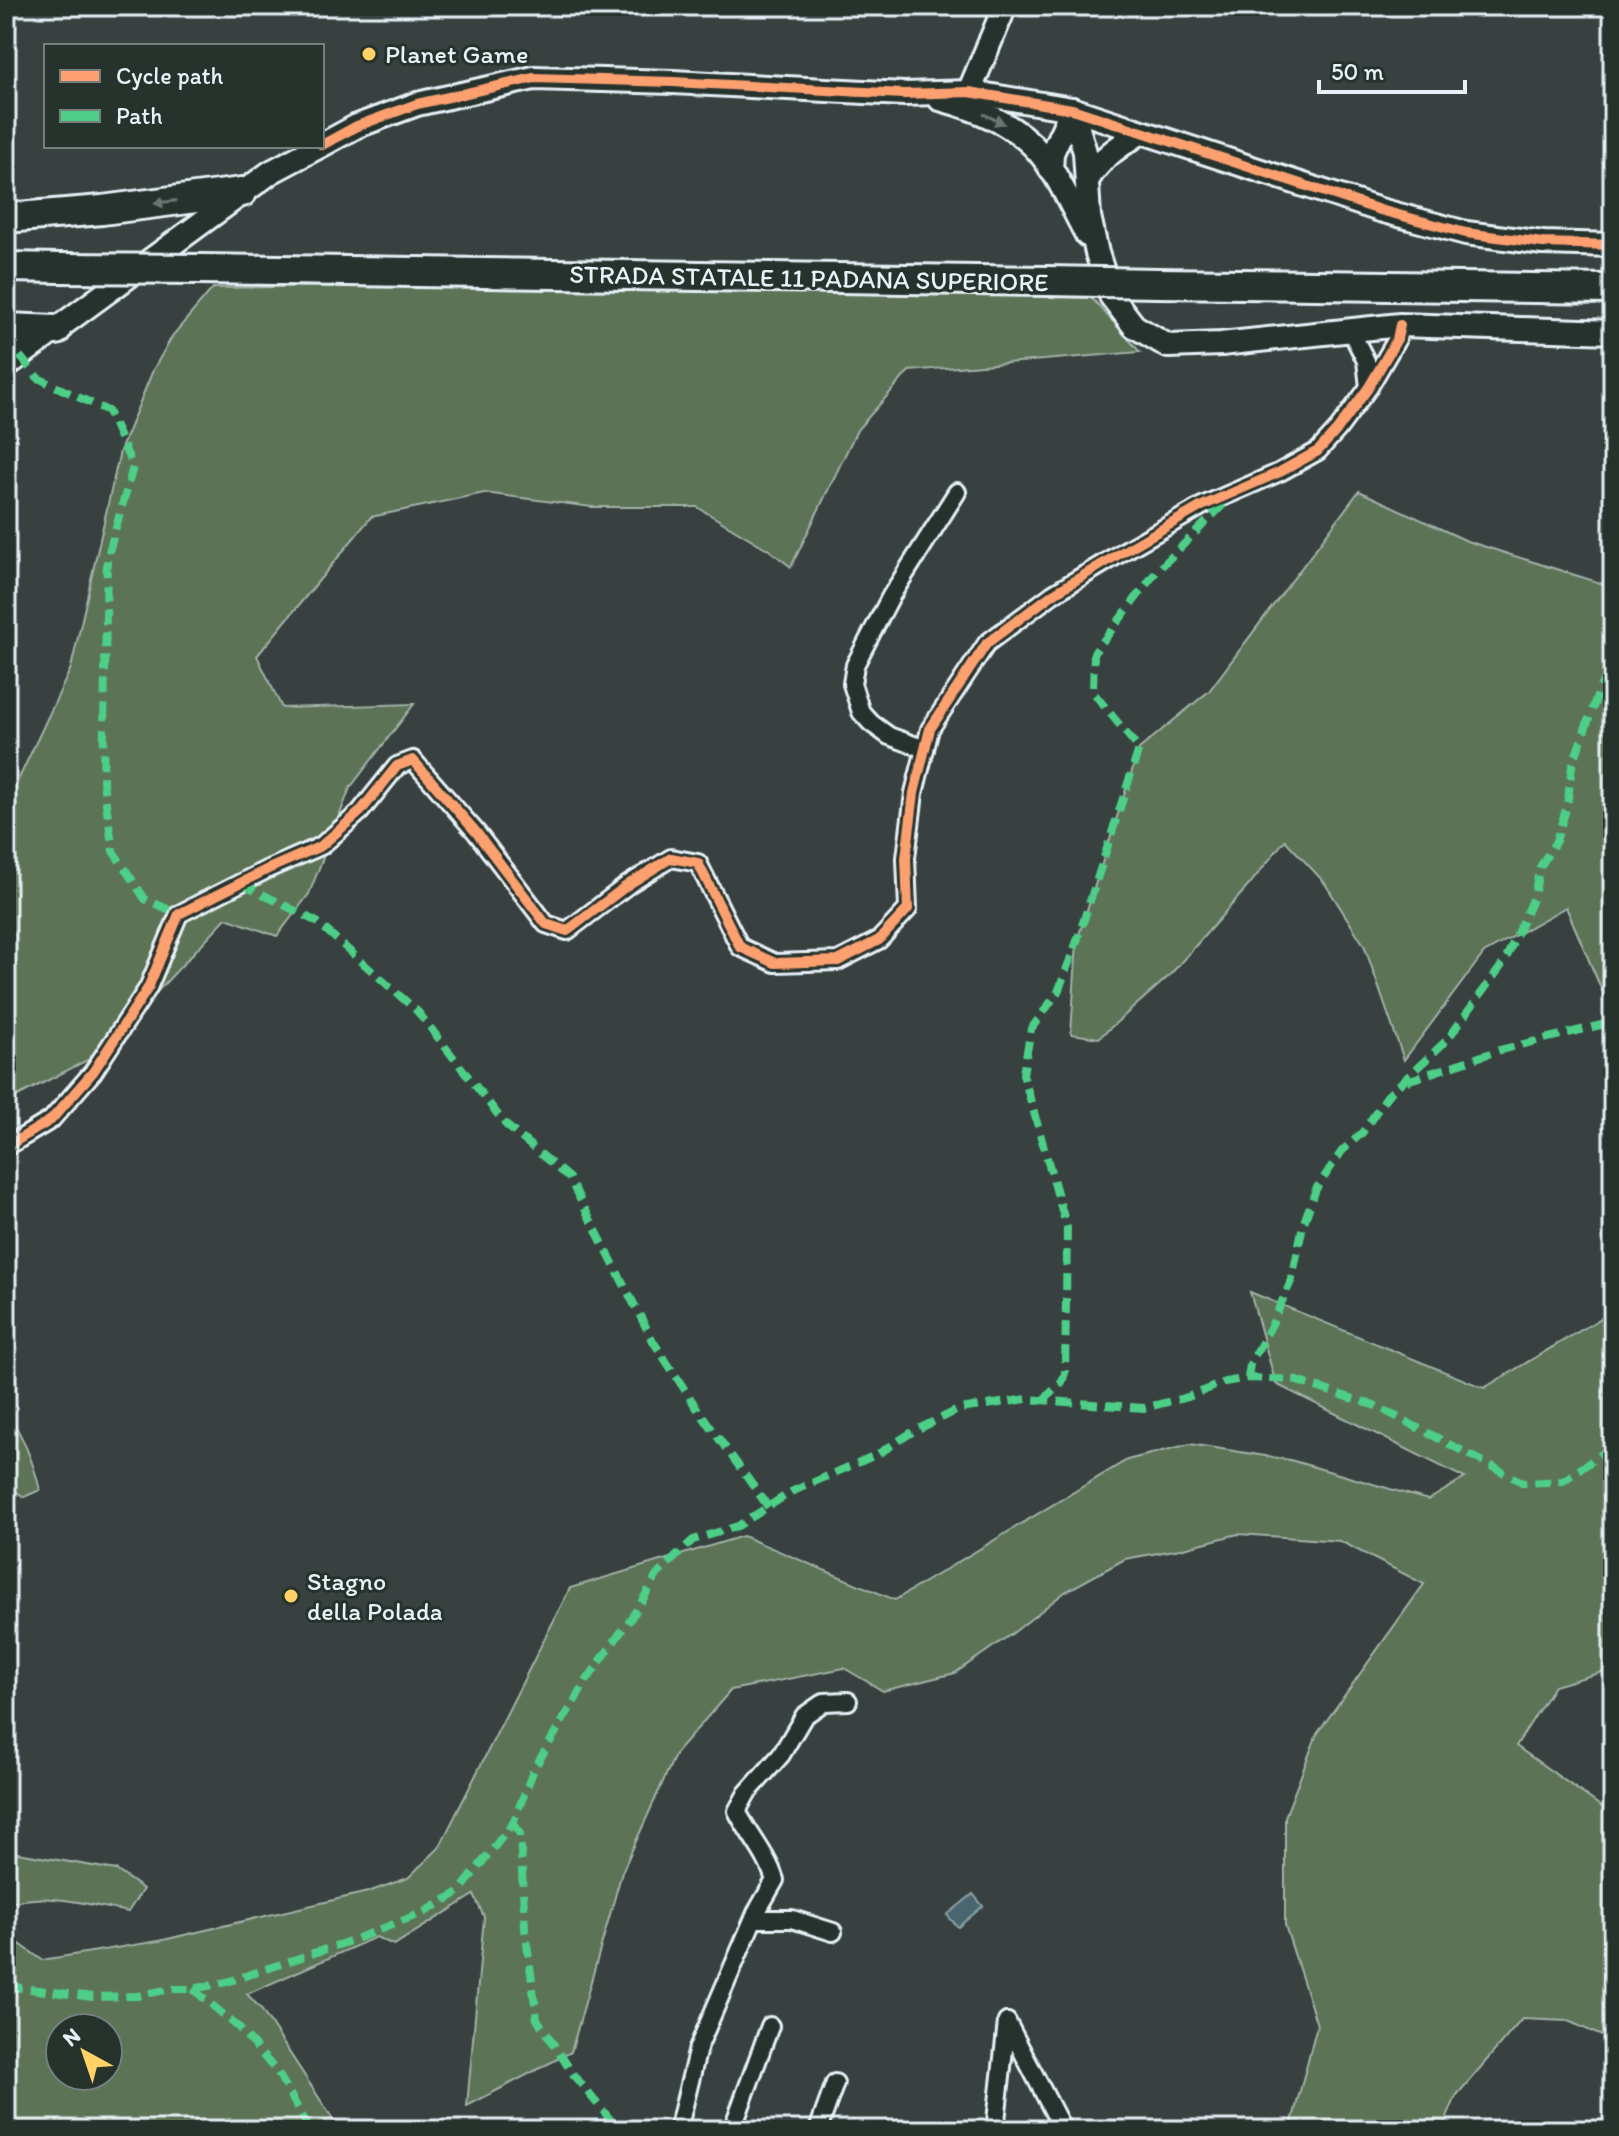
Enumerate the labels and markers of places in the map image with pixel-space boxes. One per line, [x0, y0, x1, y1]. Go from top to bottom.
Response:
place label: Planet Game [385, 38, 528, 70]
marker: Planet Game [360, 45, 378, 63]
place label: Stagno della Polada [307, 1565, 443, 1627]
marker: Stagno della Polada [282, 1587, 300, 1605]

